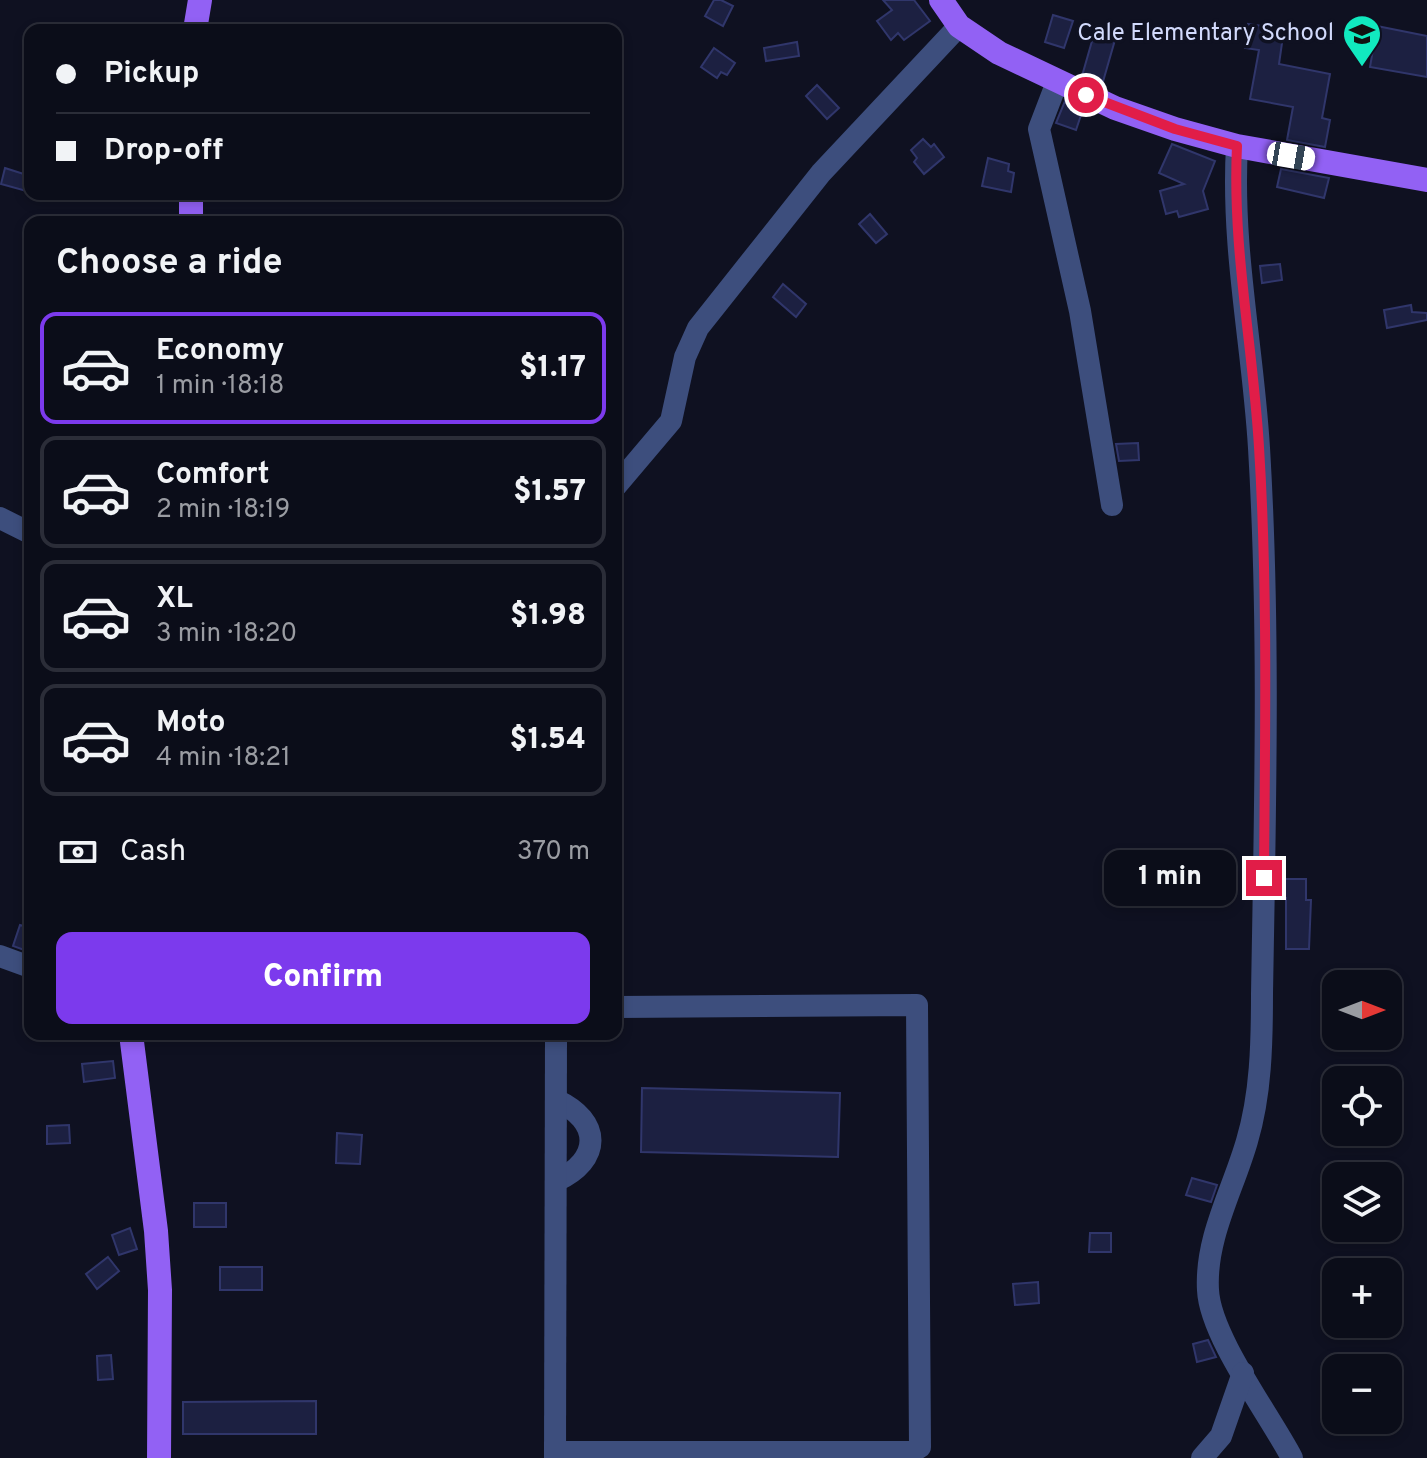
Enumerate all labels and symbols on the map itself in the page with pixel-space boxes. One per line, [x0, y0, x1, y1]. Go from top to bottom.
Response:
school or university icon: Cale Elementary School [1341, 13, 1383, 68]
place label: Cale Elementary School [1077, 19, 1334, 49]
route start [1068, 77, 1104, 113]
car [1265, 140, 1317, 172]
callout: 1 min [1104, 850, 1236, 906]
route end [1246, 860, 1282, 896]
north arrow [1322, 970, 1402, 1050]

